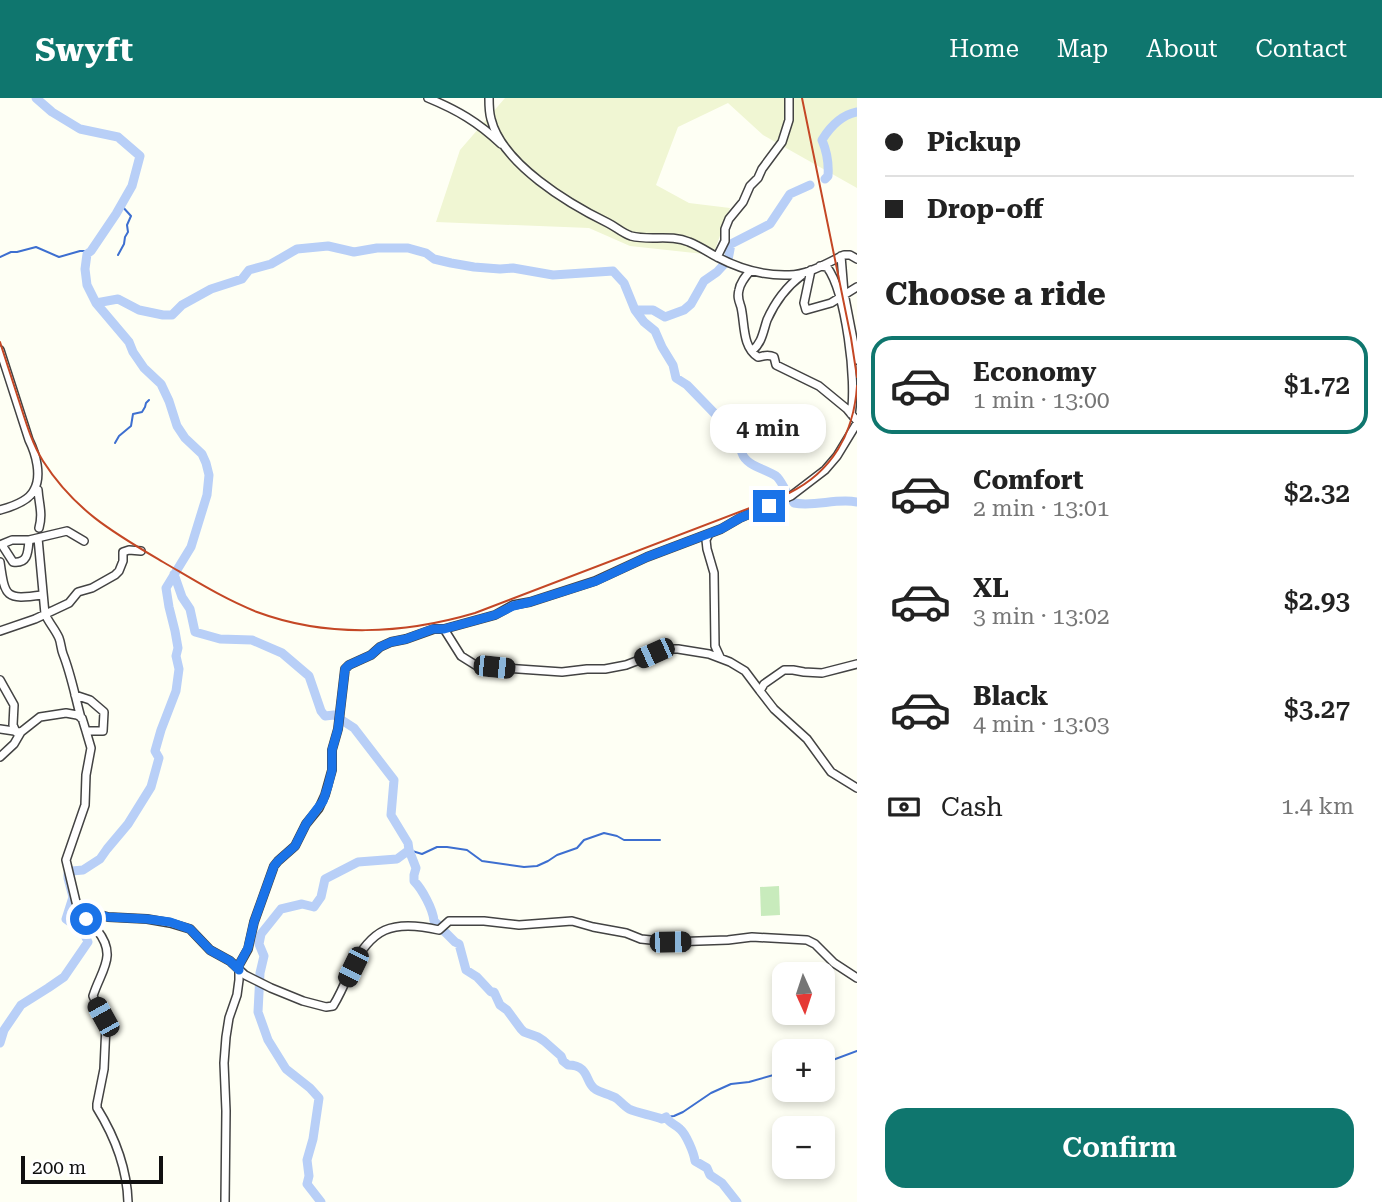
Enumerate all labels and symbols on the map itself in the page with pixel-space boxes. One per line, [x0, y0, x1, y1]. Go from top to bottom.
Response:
callout: 4 min [711, 404, 827, 454]
route end [753, 490, 785, 522]
car [631, 635, 678, 671]
car [473, 654, 516, 680]
route start [70, 903, 102, 935]
car [649, 931, 692, 953]
car [335, 944, 372, 990]
north arrow [772, 962, 835, 1026]
car [84, 994, 123, 1040]
scale bar [21, 1153, 163, 1185]

